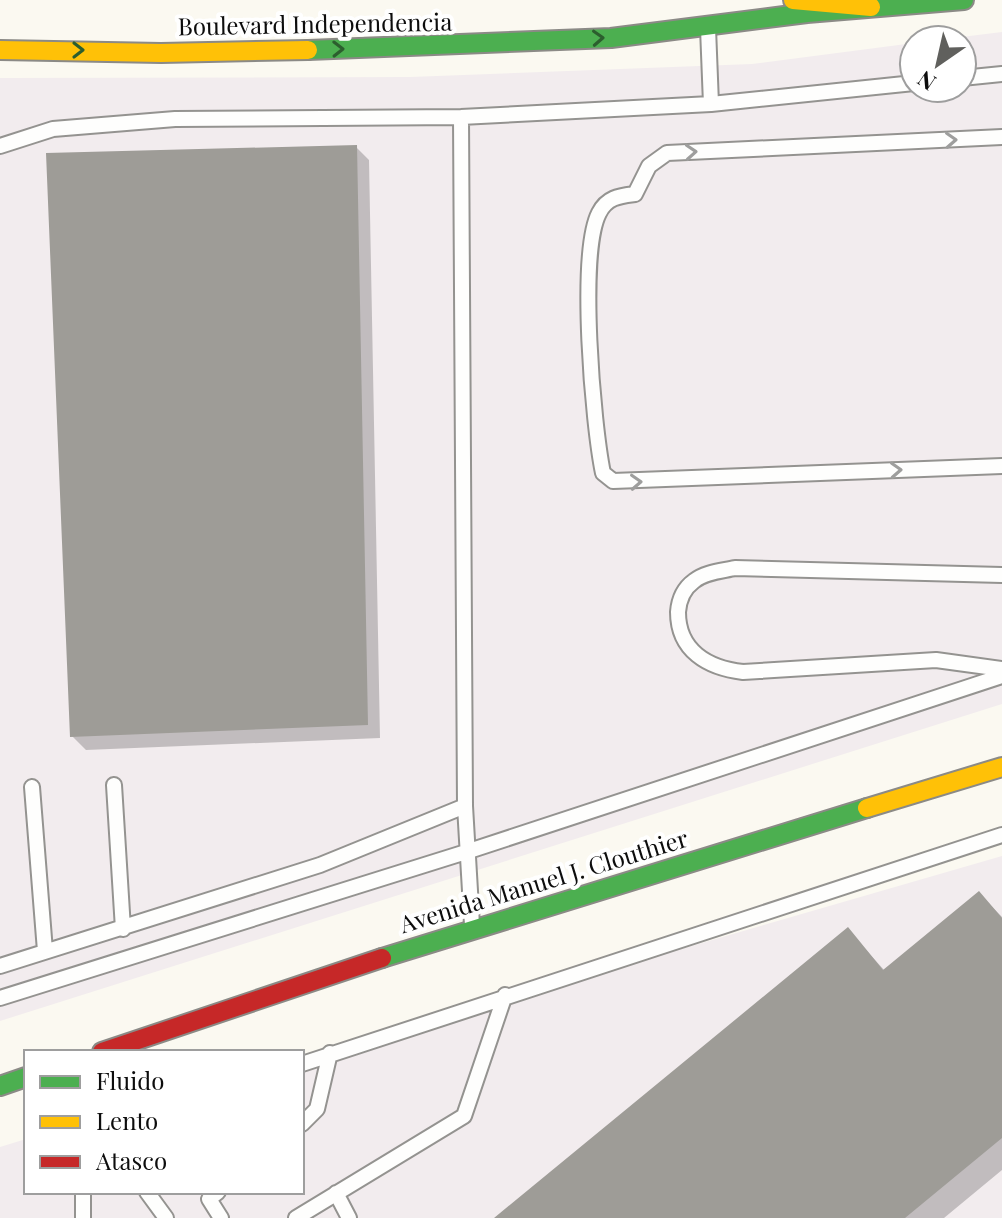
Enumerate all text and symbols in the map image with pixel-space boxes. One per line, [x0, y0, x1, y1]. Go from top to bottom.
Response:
street label: Boulevard Independencia [177, 5, 452, 41]
north arrow [898, 24, 978, 104]
one-way arrow [592, 30, 605, 47]
one-way arrow [332, 40, 345, 58]
one-way arrow [72, 41, 85, 59]
text: N [911, 64, 941, 98]
one-way arrow [945, 131, 958, 148]
one-way arrow [685, 144, 698, 161]
one-way arrow [890, 462, 903, 479]
one-way arrow [630, 474, 643, 491]
street label: Avenida Manuel J. Clouthier [394, 821, 692, 940]
legend [24, 1050, 304, 1194]
text: Fluido [96, 1064, 164, 1096]
text: Lento [96, 1104, 158, 1136]
text: Atasco [95, 1144, 167, 1176]

